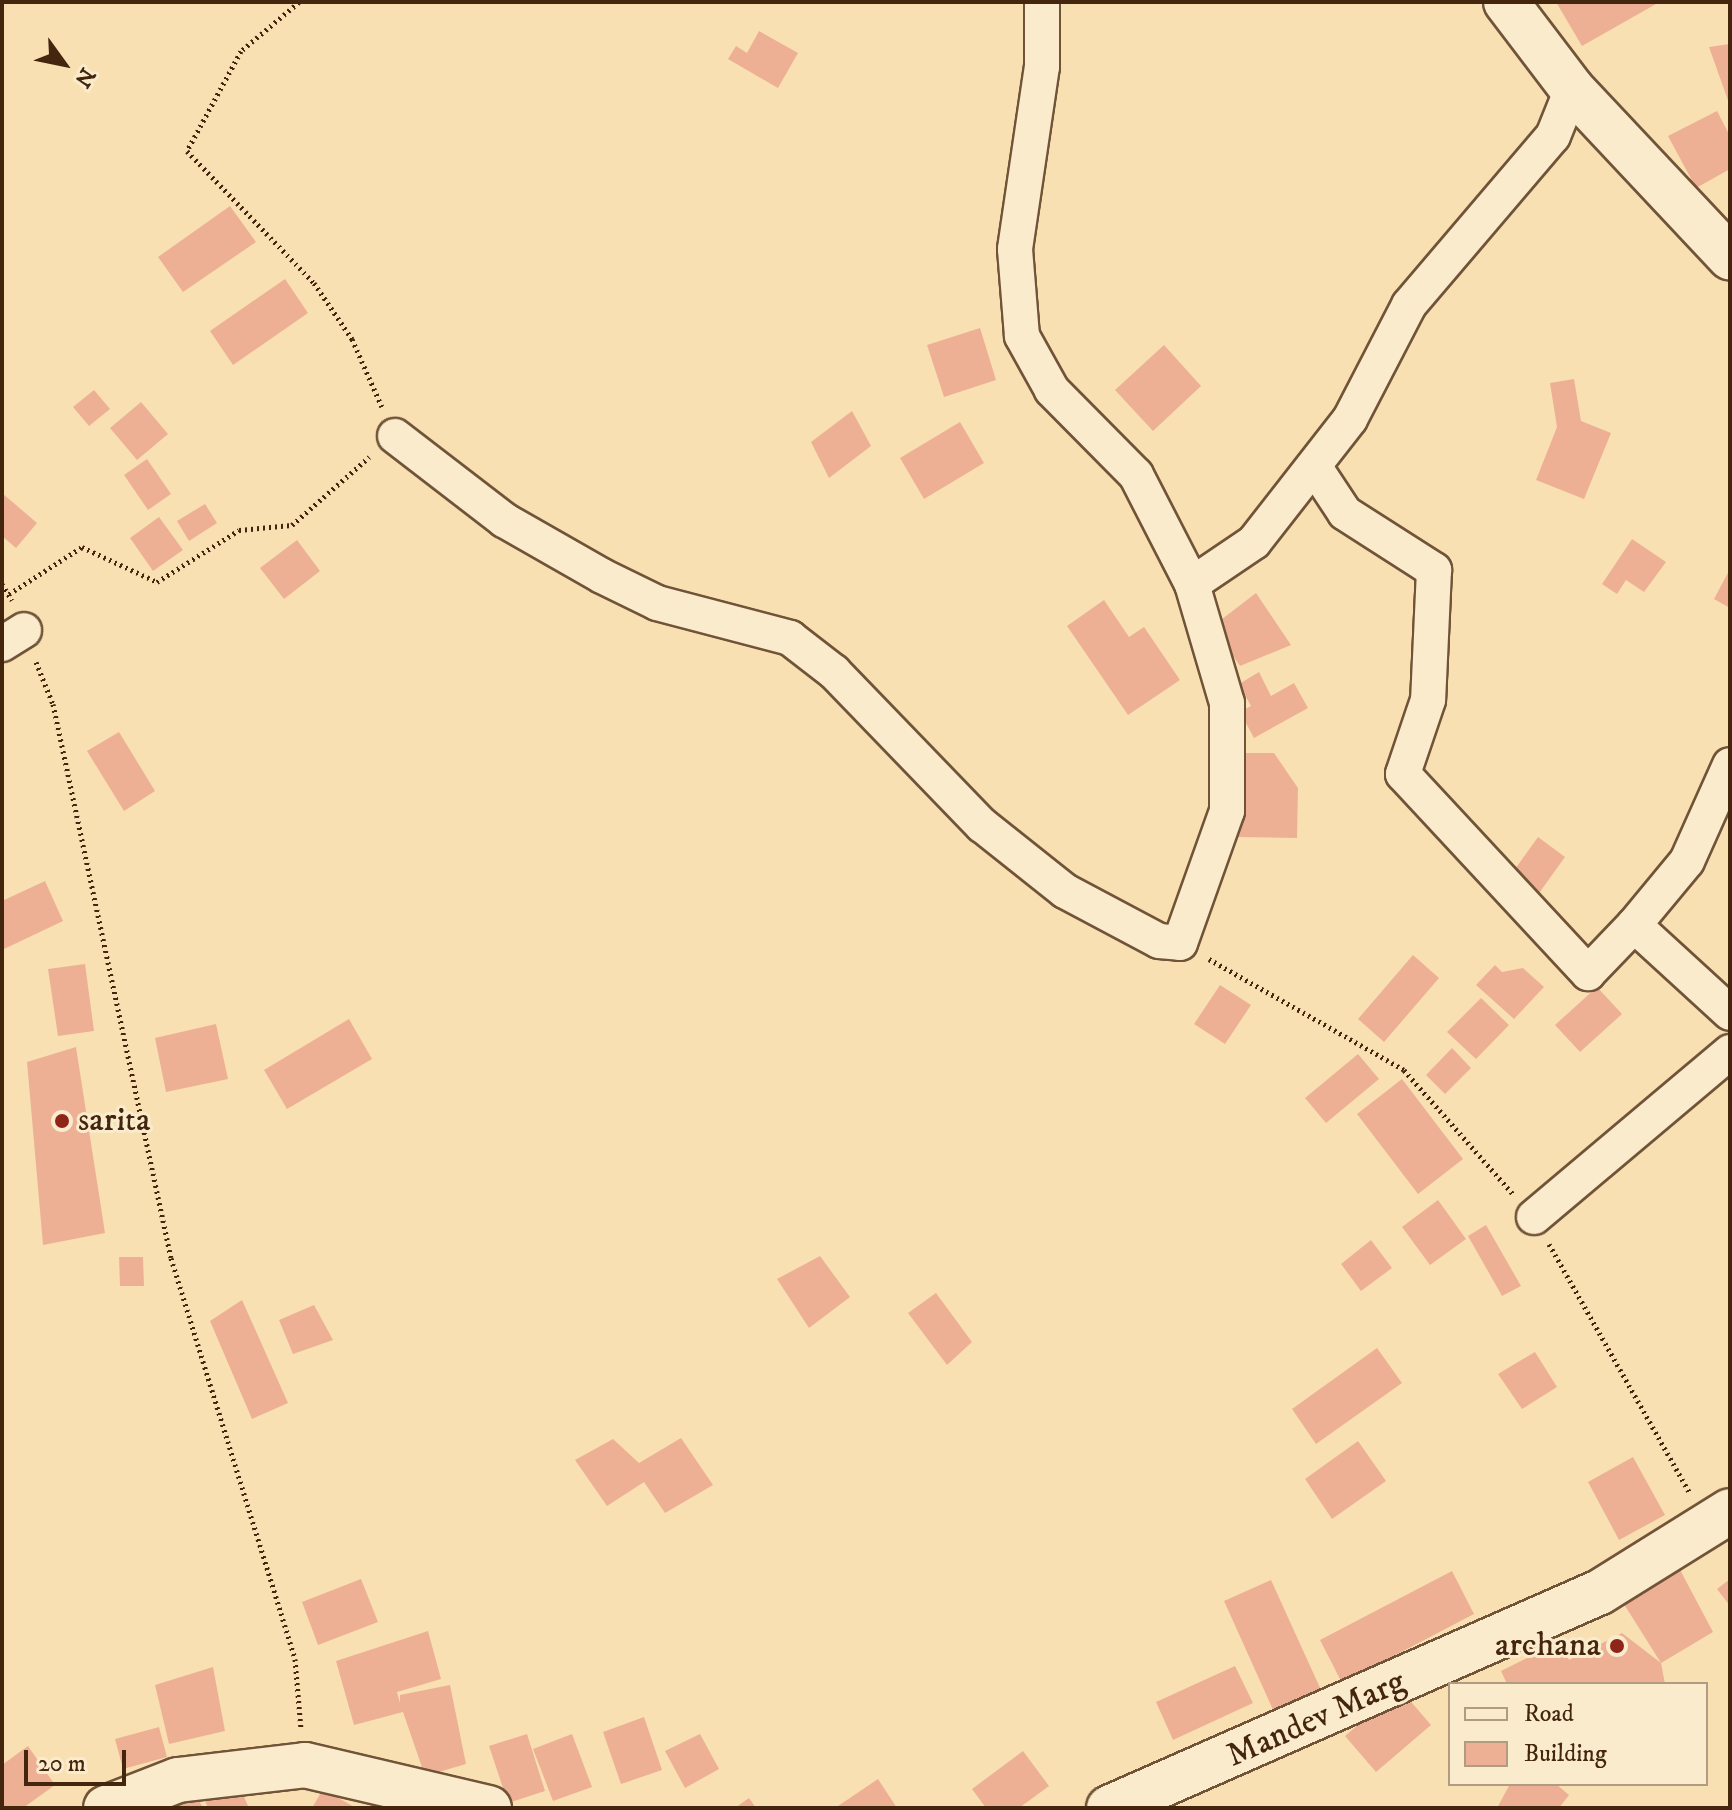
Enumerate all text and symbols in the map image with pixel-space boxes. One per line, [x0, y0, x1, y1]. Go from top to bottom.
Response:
north arrow [24, 24, 104, 104]
text: N [68, 62, 101, 92]
place label: sarita [78, 1101, 150, 1141]
marker: sarita [53, 1112, 71, 1130]
place label: archana [1495, 1626, 1601, 1666]
marker: archana [1608, 1637, 1626, 1655]
street label: Mandev Marg [1220, 1661, 1412, 1777]
legend [1448, 1682, 1708, 1786]
text: Road [1524, 1699, 1574, 1729]
scale bar [28, 1734, 130, 1784]
text: Building [1524, 1739, 1607, 1769]
text: 20 m [38, 1749, 86, 1779]

